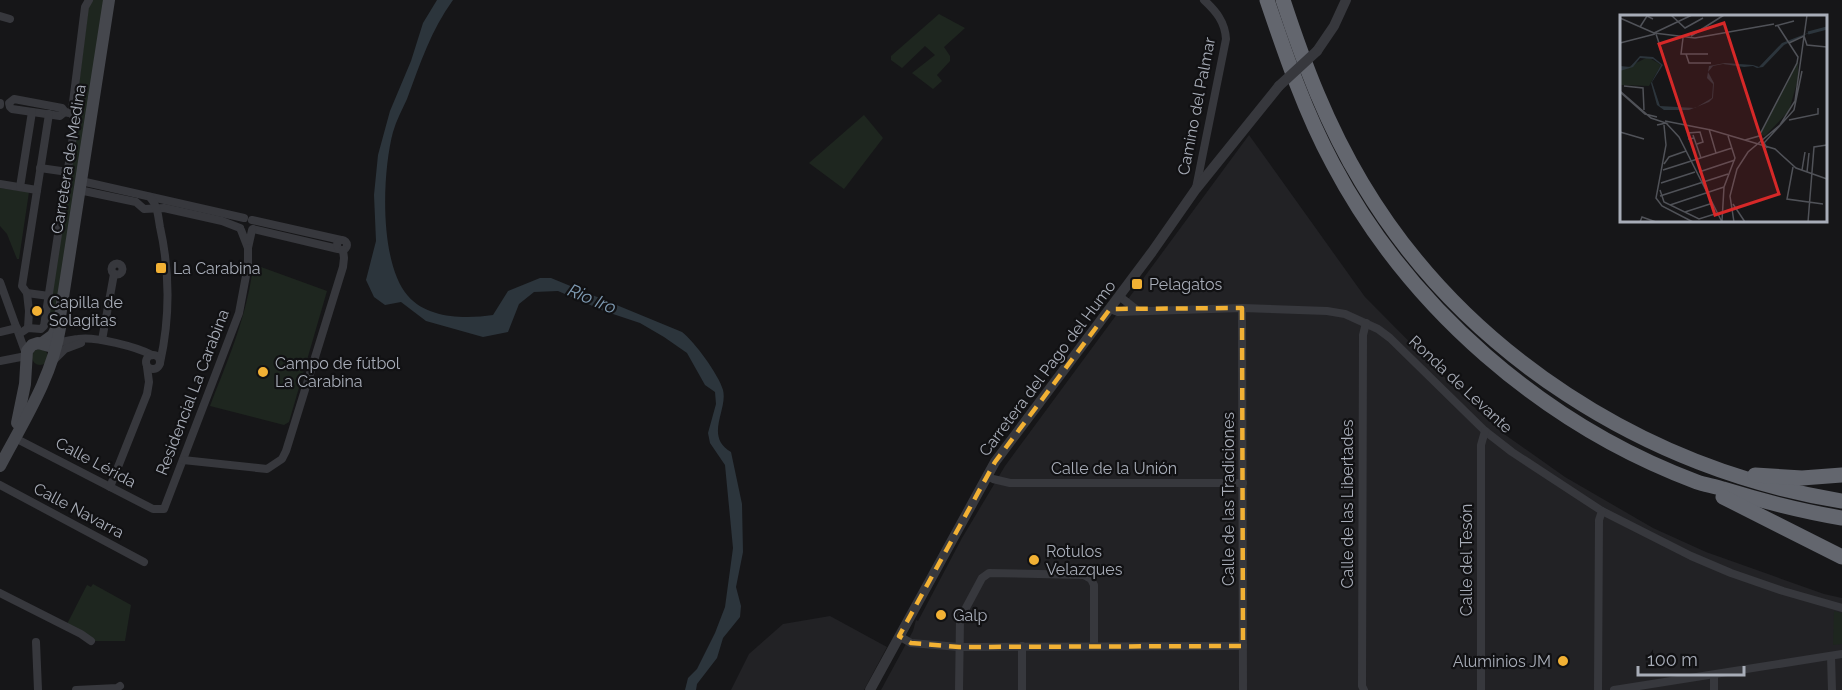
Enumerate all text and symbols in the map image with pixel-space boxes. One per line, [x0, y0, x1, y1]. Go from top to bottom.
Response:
inset map [1620, 15, 1827, 222]
street label: Camino del Palmar [1174, 35, 1219, 177]
street label: Carretera de Medina [47, 83, 90, 235]
place label: La Carabina [173, 259, 261, 278]
marker: La Carabina [154, 261, 168, 275]
place label: Pelagatos [1149, 275, 1223, 294]
street label: Carretera del Pago del Humo [975, 277, 1120, 460]
marker: Pelagatos [1130, 277, 1144, 291]
water label: Rio Iro [565, 279, 620, 318]
place label: Capilla de Solagitas [49, 293, 123, 330]
marker: Capilla de Solagitas [30, 304, 44, 318]
street label: Residencial La Carabina [152, 307, 233, 478]
street label: Ronda de Levante [1405, 332, 1516, 437]
place label: Campo de fútbol La Carabina [275, 354, 401, 391]
marker: Campo de fútbol La Carabina [256, 365, 270, 379]
street label: Calle de las Tradiciones [1219, 412, 1238, 586]
street label: Calle de las Libertades [1338, 419, 1357, 589]
street label: Calle Lérida [52, 433, 139, 492]
street label: Calle de la Unión [1051, 459, 1177, 478]
street label: Calle Navarra [30, 479, 127, 542]
street label: Calle del Tesón [1457, 504, 1476, 616]
place label: Rotulos Velazques [1046, 542, 1123, 579]
marker: Rotulos Velazques [1027, 553, 1041, 567]
place label: Galp [953, 606, 988, 625]
marker: Galp [934, 608, 948, 622]
scale bar [1638, 639, 1744, 677]
text: 100 m [1647, 649, 1698, 670]
place label: Aluminios JM [1453, 652, 1551, 671]
marker: Aluminios JM [1556, 654, 1570, 668]

